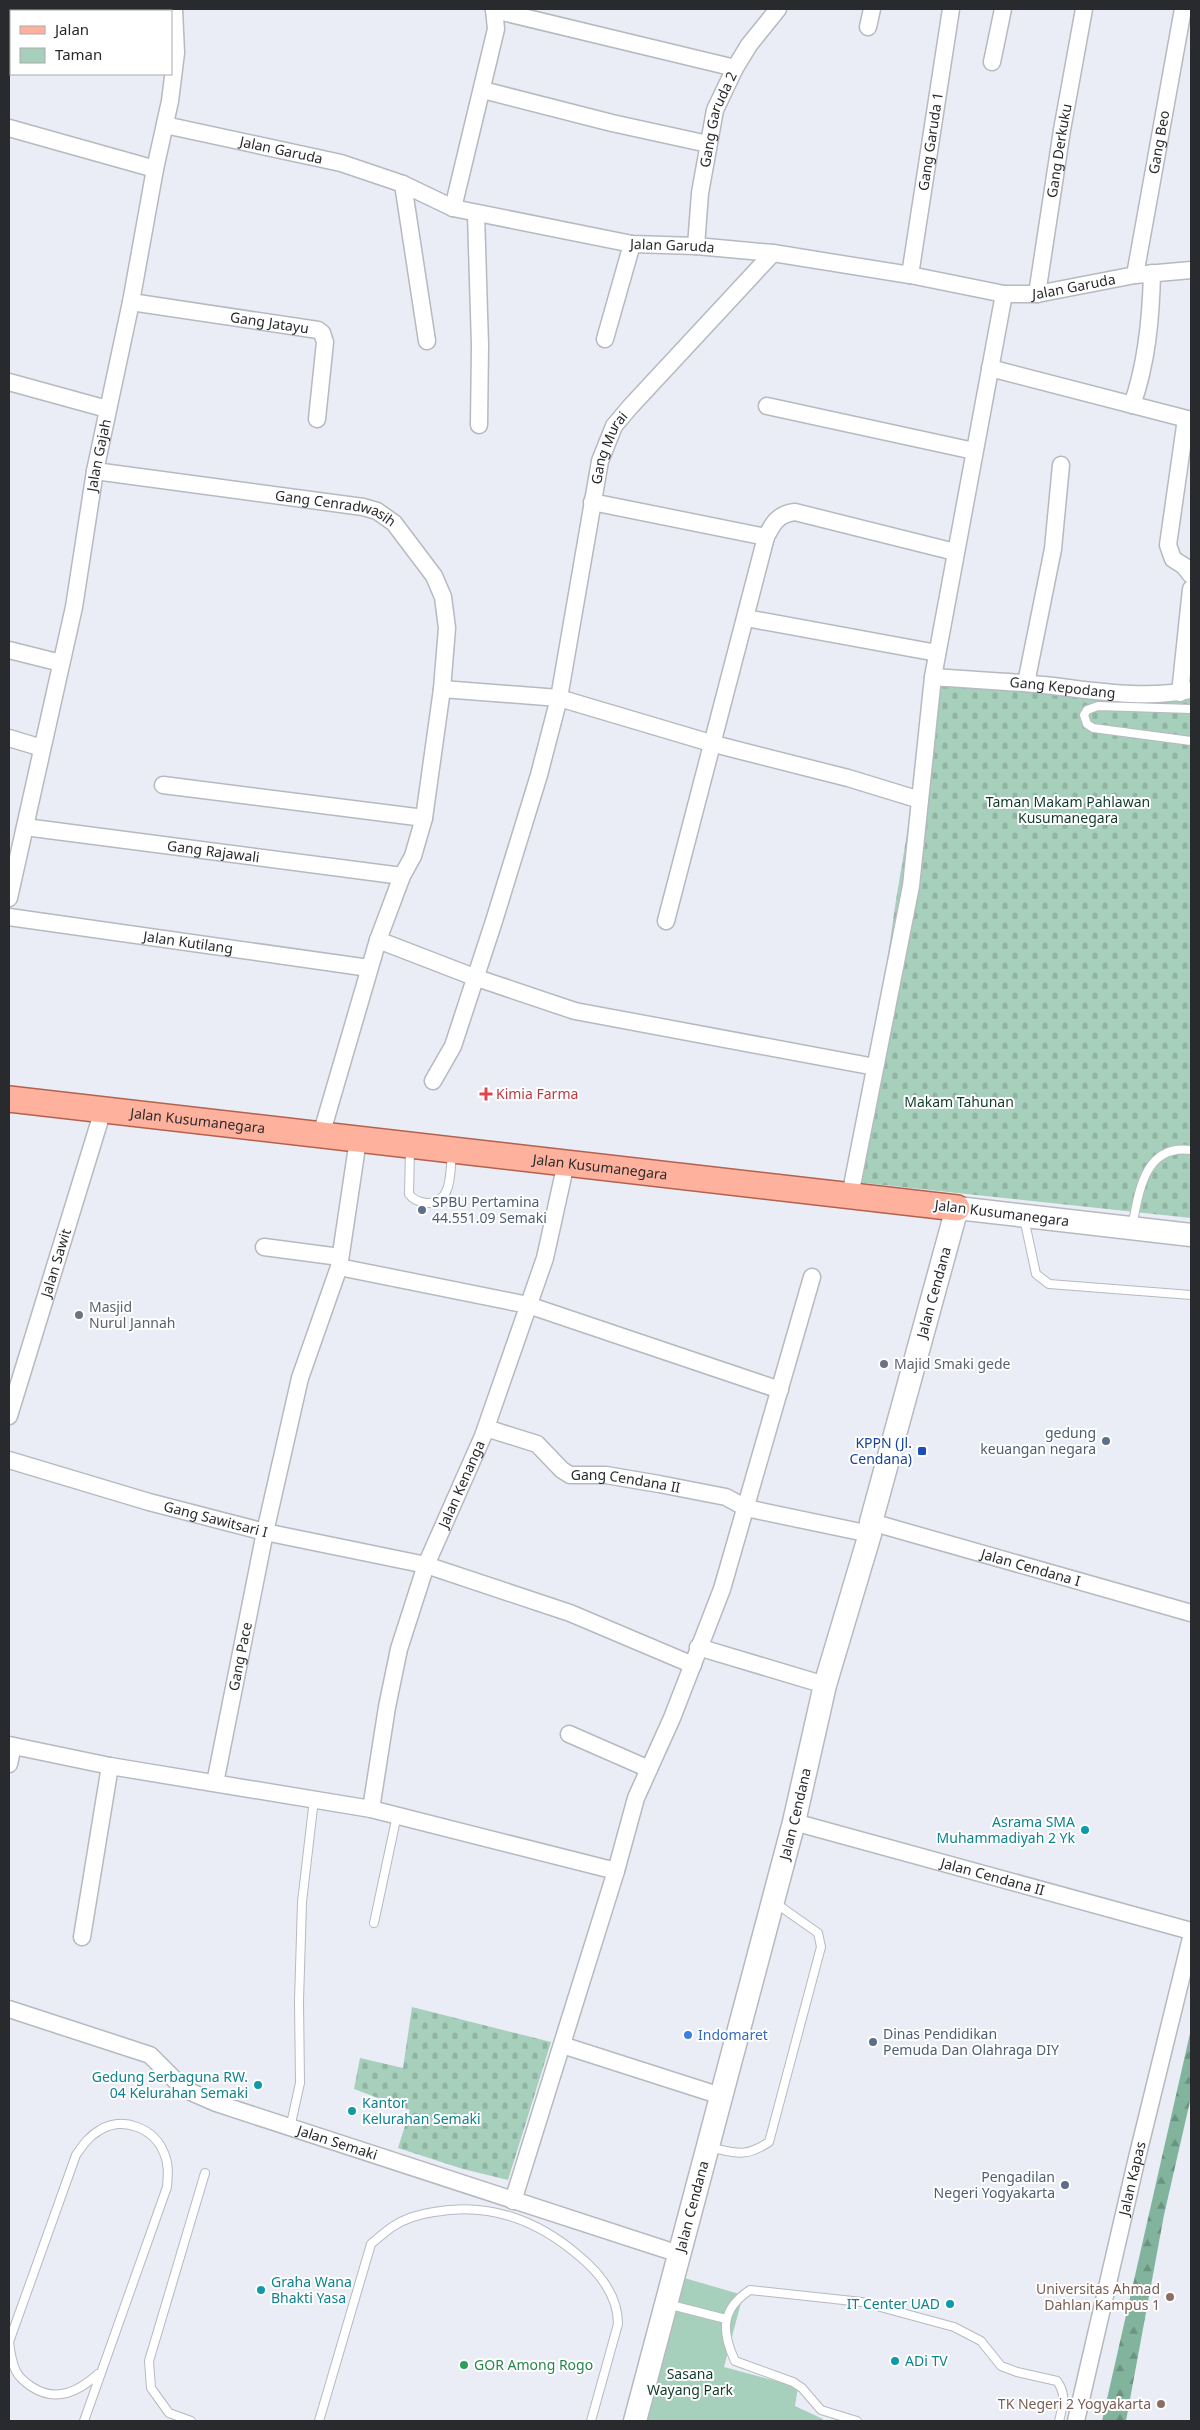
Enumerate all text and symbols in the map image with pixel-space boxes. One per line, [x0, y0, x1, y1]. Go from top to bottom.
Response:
legend [10, 10, 172, 75]
text: Jalan [53, 19, 89, 39]
text: Taman [55, 44, 102, 64]
street label: Gang Garuda 2 [695, 68, 741, 169]
street label: Gang Garuda 1 [913, 91, 947, 192]
street label: Gang Derkuku [1042, 102, 1076, 199]
street label: Gang Beo [1143, 109, 1174, 175]
street label: Jalan Garuda [236, 131, 325, 168]
street label: Jalan Garuda [628, 234, 715, 257]
street label: Jalan Garuda [1030, 269, 1117, 303]
street label: Gang Jatayu [229, 307, 310, 338]
street label: Gang Murai [586, 407, 631, 486]
street label: Jalan Gajah [82, 417, 115, 495]
street label: Gang Cenradwasih [274, 485, 400, 531]
street label: Gang Kepodang [1009, 672, 1116, 702]
park label: Taman Makam Pahlawan Kusumanegara [986, 792, 1150, 827]
street label: Gang Rajawali [166, 836, 261, 866]
street label: Jalan Kutilang [140, 926, 234, 958]
place label: Kimia Farma [496, 1084, 578, 1103]
marker: Kimia Farma [480, 1088, 492, 1100]
park label: Makam Tahunan [904, 1092, 1014, 1111]
street label: Jalan Kusumanegara [127, 1103, 266, 1137]
street label: Jalan Kusumanegara [530, 1149, 669, 1184]
place label: SPBU Pertamina 44.551.09 Semaki [432, 1192, 547, 1227]
street label: Jalan Kusumanegara [932, 1195, 1070, 1230]
marker: SPBU Pertamina 44.551.09 Semaki [416, 1204, 428, 1216]
street label: Jalan Sawit [35, 1226, 75, 1301]
street label: Jalan Cendana [911, 1244, 955, 1342]
place label: Masjid Nurul Jannah [89, 1297, 175, 1332]
marker: Masjid Nurul Jannah [73, 1309, 85, 1321]
place label: Majid Smaki gede [894, 1354, 1010, 1373]
marker: Majid Smaki gede [878, 1358, 890, 1370]
place label: gedung keuangan negara [980, 1423, 1096, 1458]
place label: KPPN (Jl. Cendana) [849, 1433, 912, 1468]
marker: gedung keuangan negara [1100, 1435, 1112, 1447]
street label: Jalan Kenanga [433, 1437, 489, 1533]
marker: KPPN (Jl. Cendana) [916, 1445, 928, 1457]
street label: Gang Cendana II [571, 1465, 682, 1497]
street label: Gang Sawitsari I [162, 1496, 270, 1541]
street label: Jalan Cendana I [977, 1543, 1083, 1590]
street label: Gang Pace [224, 1620, 256, 1693]
street label: Jalan Cendana [774, 1766, 815, 1864]
place label: Asrama SMA Muhammadiyah 2 Yk [937, 1812, 1076, 1847]
marker: Asrama SMA Muhammadiyah 2 Yk [1079, 1824, 1091, 1836]
street label: Jalan Cendana II [937, 1852, 1047, 1899]
place label: Dinas Pendidikan Pemuda Dan Olahraga DIY [883, 2024, 1059, 2059]
place label: Indomaret [698, 2025, 768, 2044]
marker: Indomaret [682, 2029, 694, 2041]
marker: Dinas Pendidikan Pemuda Dan Olahraga DIY [867, 2036, 879, 2048]
place label: Gedung Serbaguna RW. 04 Kelurahan Semaki [92, 2067, 248, 2102]
marker: Gedung Serbaguna RW. 04 Kelurahan Semaki [252, 2079, 264, 2091]
place label: Kantor Kelurahan Semaki [362, 2093, 481, 2128]
marker: Kantor Kelurahan Semaki [346, 2105, 358, 2117]
street label: Jalan Semaki [293, 2120, 380, 2164]
street label: Jalan Kapas [1114, 2139, 1150, 2219]
street label: Jalan Cendana [670, 2158, 713, 2256]
place label: Pengadilan Negeri Yogyakarta [934, 2167, 1055, 2202]
marker: Pengadilan Negeri Yogyakarta [1059, 2179, 1071, 2191]
place label: Graha Wana Bhakti Yasa [271, 2272, 352, 2307]
place label: Universitas Ahmad Dahlan Kampus 1 [1036, 2279, 1160, 2314]
marker: Graha Wana Bhakti Yasa [255, 2284, 267, 2296]
marker: Universitas Ahmad Dahlan Kampus 1 [1164, 2291, 1176, 2303]
place label: IT Center UAD [847, 2294, 940, 2313]
marker: IT Center UAD [944, 2298, 956, 2310]
place label: ADi TV [905, 2351, 948, 2370]
place label: GOR Among Rogo [474, 2355, 593, 2374]
marker: ADi TV [889, 2355, 901, 2367]
marker: GOR Among Rogo [458, 2359, 470, 2371]
park label: Sasana Wayang Park [647, 2364, 734, 2399]
place label: TK Negeri 2 Yogyakarta [998, 2394, 1151, 2413]
marker: TK Negeri 2 Yogyakarta [1155, 2398, 1167, 2410]

